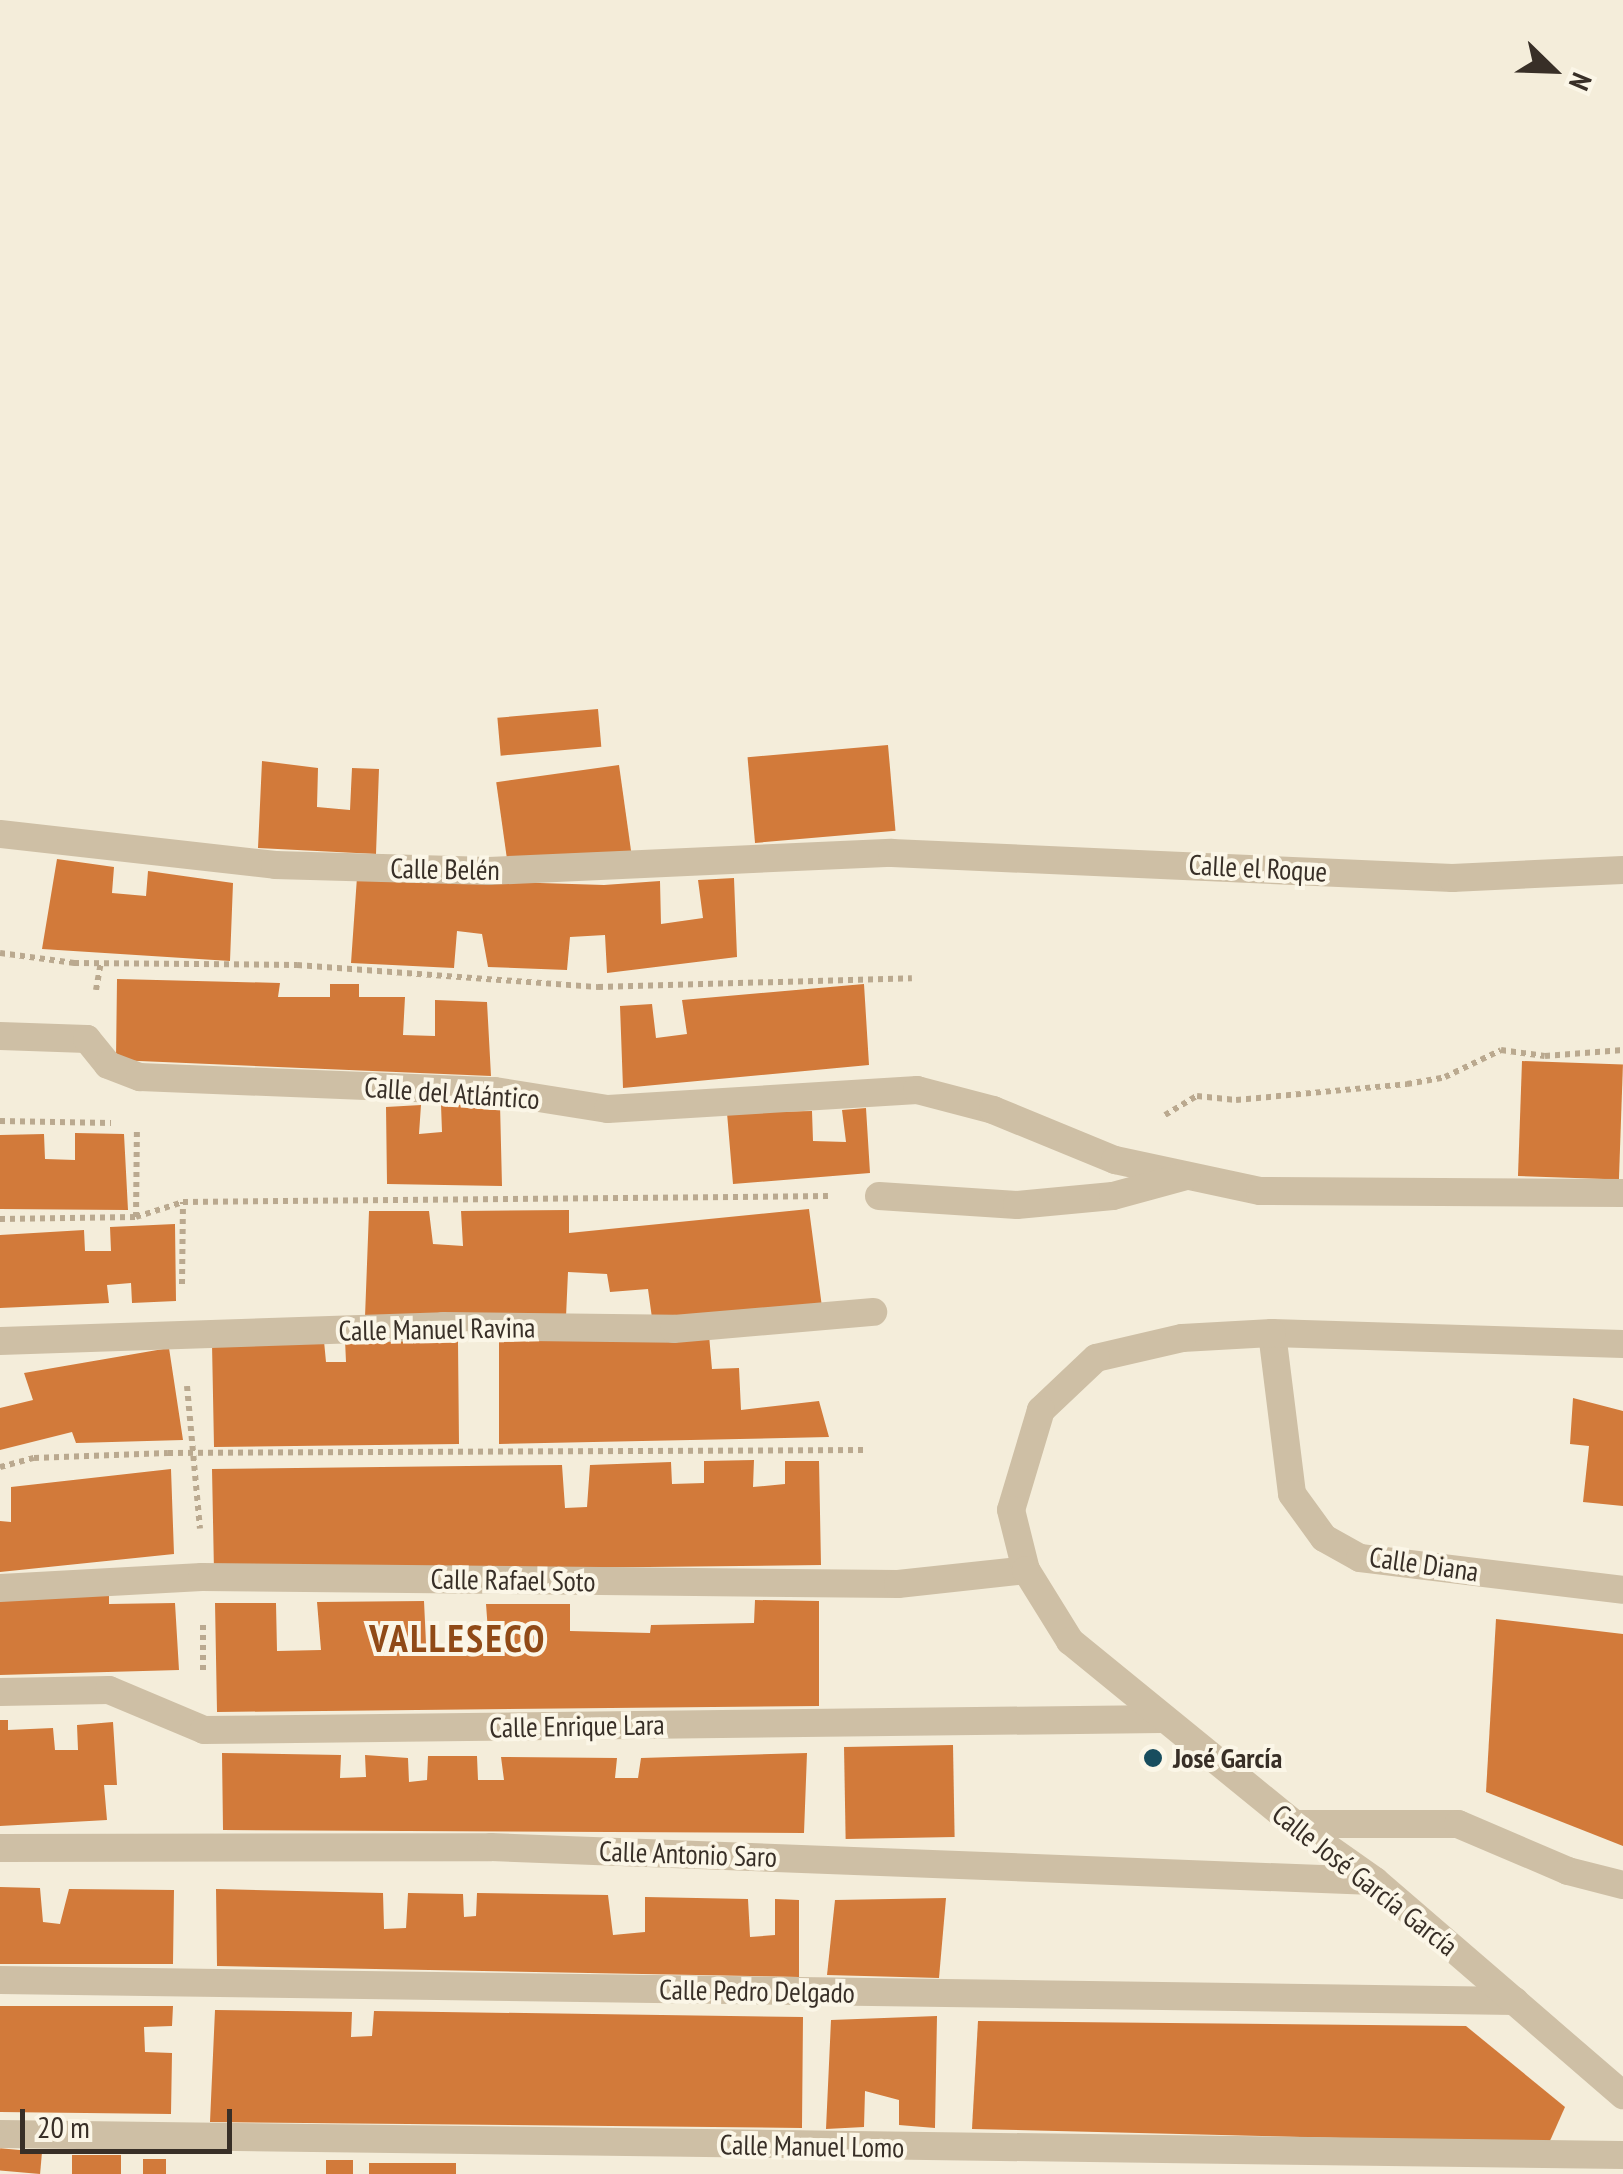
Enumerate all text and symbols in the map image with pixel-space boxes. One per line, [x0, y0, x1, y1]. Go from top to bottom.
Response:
north arrow [1503, 20, 1603, 120]
text: N [1561, 68, 1601, 96]
street label: Calle el Roque [1188, 848, 1328, 888]
street label: Calle Belén [390, 851, 500, 887]
street label: Calle del Atlántico [363, 1070, 541, 1116]
street label: Calle Manuel Ravina [338, 1310, 536, 1348]
street label: Calle Diana [1367, 1540, 1481, 1588]
street label: Calle Rafael Soto [430, 1562, 596, 1598]
district label: VALLESECO [369, 1615, 547, 1661]
street label: Calle Enrique Lara [489, 1708, 665, 1744]
place label: José García [1173, 1741, 1283, 1775]
marker: José García [1142, 1747, 1164, 1769]
street label: Calle José García García [1266, 1797, 1464, 1963]
street label: Calle Antonio Saro [598, 1834, 778, 1874]
street label: Calle Pedro Delgado [659, 1972, 855, 2010]
scale bar [25, 2089, 238, 2151]
text: 20 m [37, 2107, 90, 2146]
street label: Calle Manuel Lomo [719, 2128, 905, 2164]

